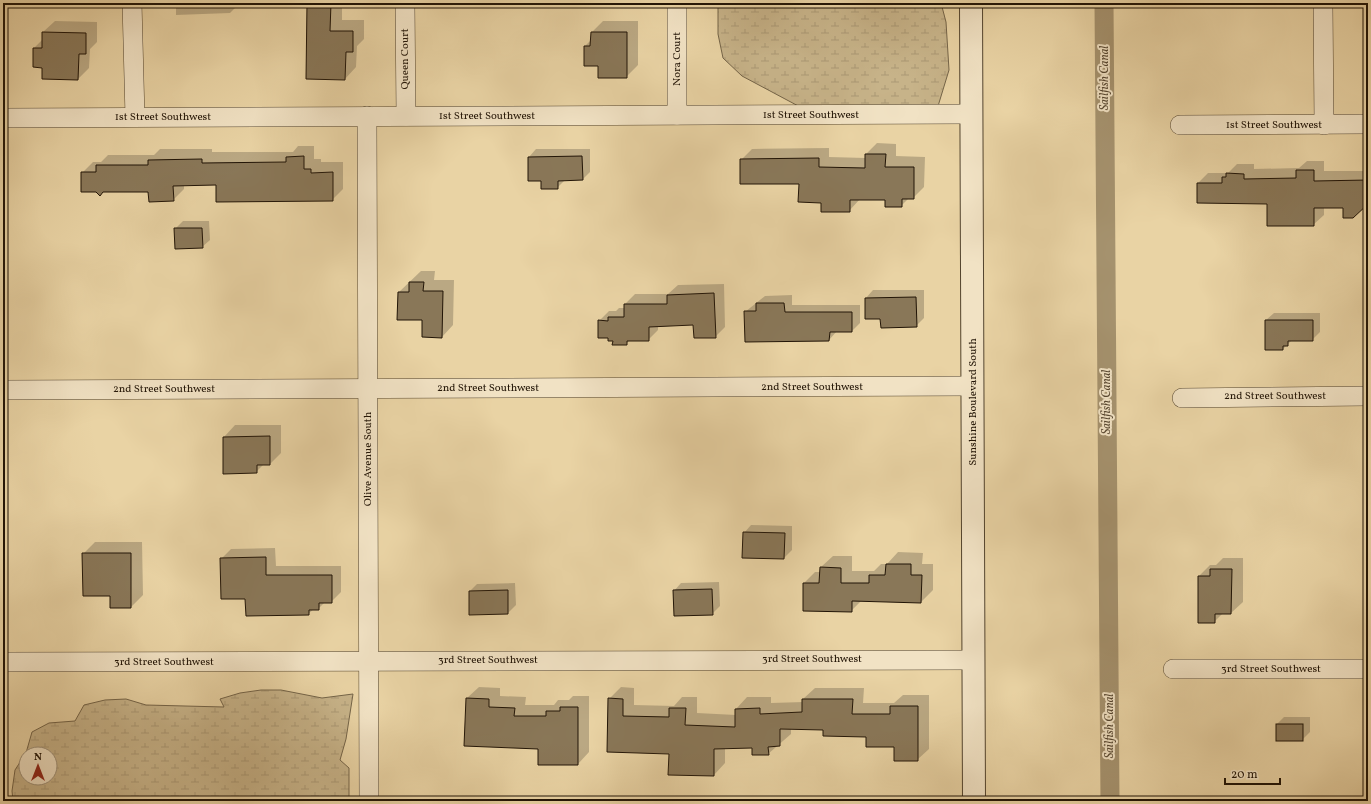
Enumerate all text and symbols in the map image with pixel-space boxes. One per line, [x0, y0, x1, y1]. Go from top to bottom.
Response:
street label: Queen Court [398, 28, 413, 90]
street label: Nora Court [670, 32, 685, 86]
water label: Sailfish Canal [1097, 46, 1113, 110]
street label: 1st Street Southwest [763, 108, 859, 123]
street label: 1st Street Southwest [439, 109, 535, 124]
street label: 1st Street Southwest [115, 110, 211, 125]
street label: 1st Street Southwest [1226, 118, 1322, 133]
street label: Sunshine Boulevard South [966, 338, 981, 466]
water label: Sailfish Canal [1099, 370, 1115, 434]
street label: 2nd Street Southwest [761, 380, 863, 395]
street label: 2nd Street Southwest [437, 381, 539, 396]
street label: 2nd Street Southwest [113, 382, 215, 397]
street label: 2nd Street Southwest [1224, 389, 1326, 404]
street label: Olive Avenue South [361, 411, 376, 506]
street label: 3rd Street Southwest [762, 652, 862, 667]
street label: 3rd Street Southwest [438, 653, 538, 668]
street label: 3rd Street Southwest [114, 655, 214, 670]
street label: 3rd Street Southwest [1221, 662, 1321, 677]
water label: Sailfish Canal [1102, 694, 1118, 758]
north arrow [18, 746, 58, 786]
text: N [34, 750, 42, 765]
scale bar [1225, 760, 1280, 786]
text: 20 m [1231, 767, 1258, 783]

